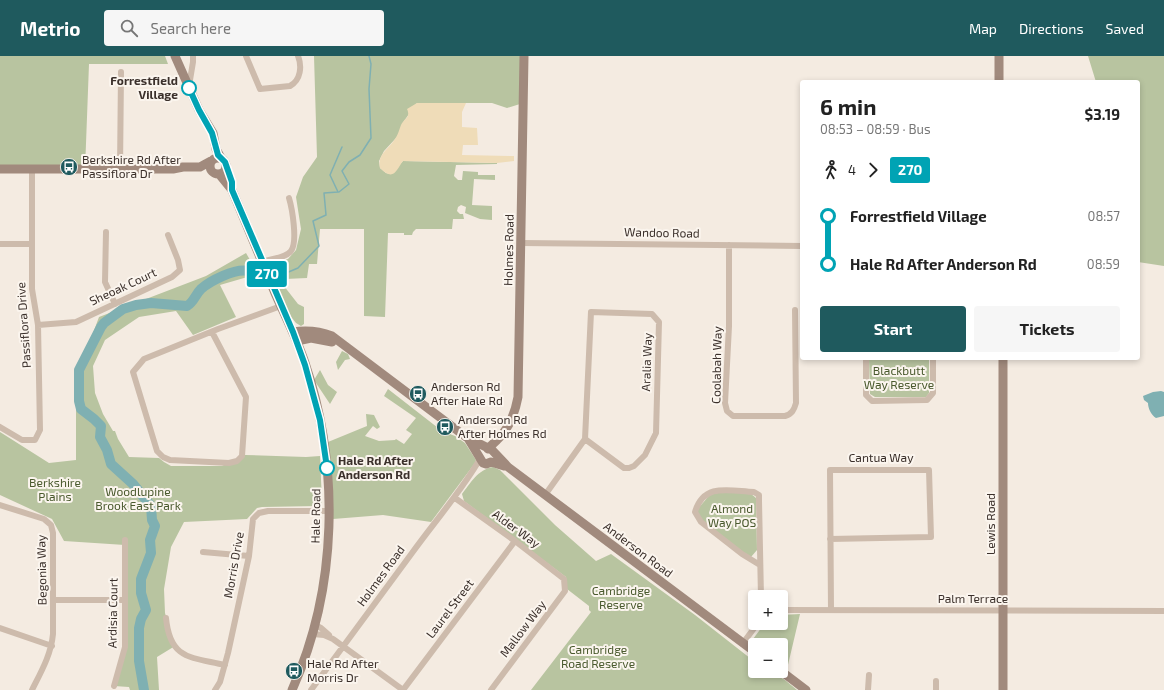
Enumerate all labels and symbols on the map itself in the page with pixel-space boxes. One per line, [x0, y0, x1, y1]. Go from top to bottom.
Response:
place label: Forrestfield Village [110, 73, 178, 101]
marker: Forrestfield Village [181, 80, 197, 96]
place label: Berkshire Rd After Passiflora Dr [82, 152, 181, 180]
bus stop icon: Berkshire Rd After Passiflora Dr [59, 157, 79, 177]
street label: Holmes Road [500, 214, 516, 286]
street label: Wandoo Road [624, 224, 700, 240]
line badge: 270 [244, 261, 290, 287]
street label: Sheoak Court [87, 264, 159, 308]
street label: Passiflora Drive [13, 282, 33, 369]
street label: Coolabah Way [708, 325, 724, 404]
street label: Aralia Way [638, 332, 654, 392]
park label: Blackbutt Way Reserve [864, 363, 934, 391]
place label: Anderson Rd After Hale Rd [431, 379, 503, 407]
bus stop icon: Anderson Rd After Hale Rd [408, 384, 428, 404]
place label: Anderson Rd After Holmes Rd [458, 412, 547, 440]
bus stop icon: Anderson Rd After Holmes Rd [435, 417, 455, 437]
street label: Cantua Way [848, 450, 914, 464]
place label: Hale Rd After Anderson Rd [338, 453, 413, 481]
marker: Hale Rd After Anderson Rd [319, 460, 335, 476]
park label: Berkshire Plains [29, 475, 81, 503]
park label: Woodlupine Brook East Park [95, 484, 181, 512]
street label: Hale Road [308, 488, 322, 544]
street label: Lewis Road [983, 493, 997, 555]
park label: Almond Way POS [708, 501, 756, 529]
street label: Alder Way [490, 506, 544, 551]
street label: Anderson Road [601, 519, 676, 580]
street label: Morris Drive [220, 531, 246, 599]
street label: Begonia Way [33, 534, 49, 605]
street label: Holmes Road [353, 542, 407, 609]
street label: Laurel Street [423, 576, 476, 641]
street label: Ardisia Court [104, 577, 120, 648]
park label: Cambridge Reserve [592, 583, 650, 611]
street label: Palm Terrace [938, 591, 1008, 605]
street label: Mallow Way [496, 597, 548, 660]
park label: Cambridge Road Reserve [561, 642, 635, 670]
place label: Hale Rd After Morris Dr [307, 656, 379, 684]
bus stop icon: Hale Rd After Morris Dr [284, 661, 304, 681]

